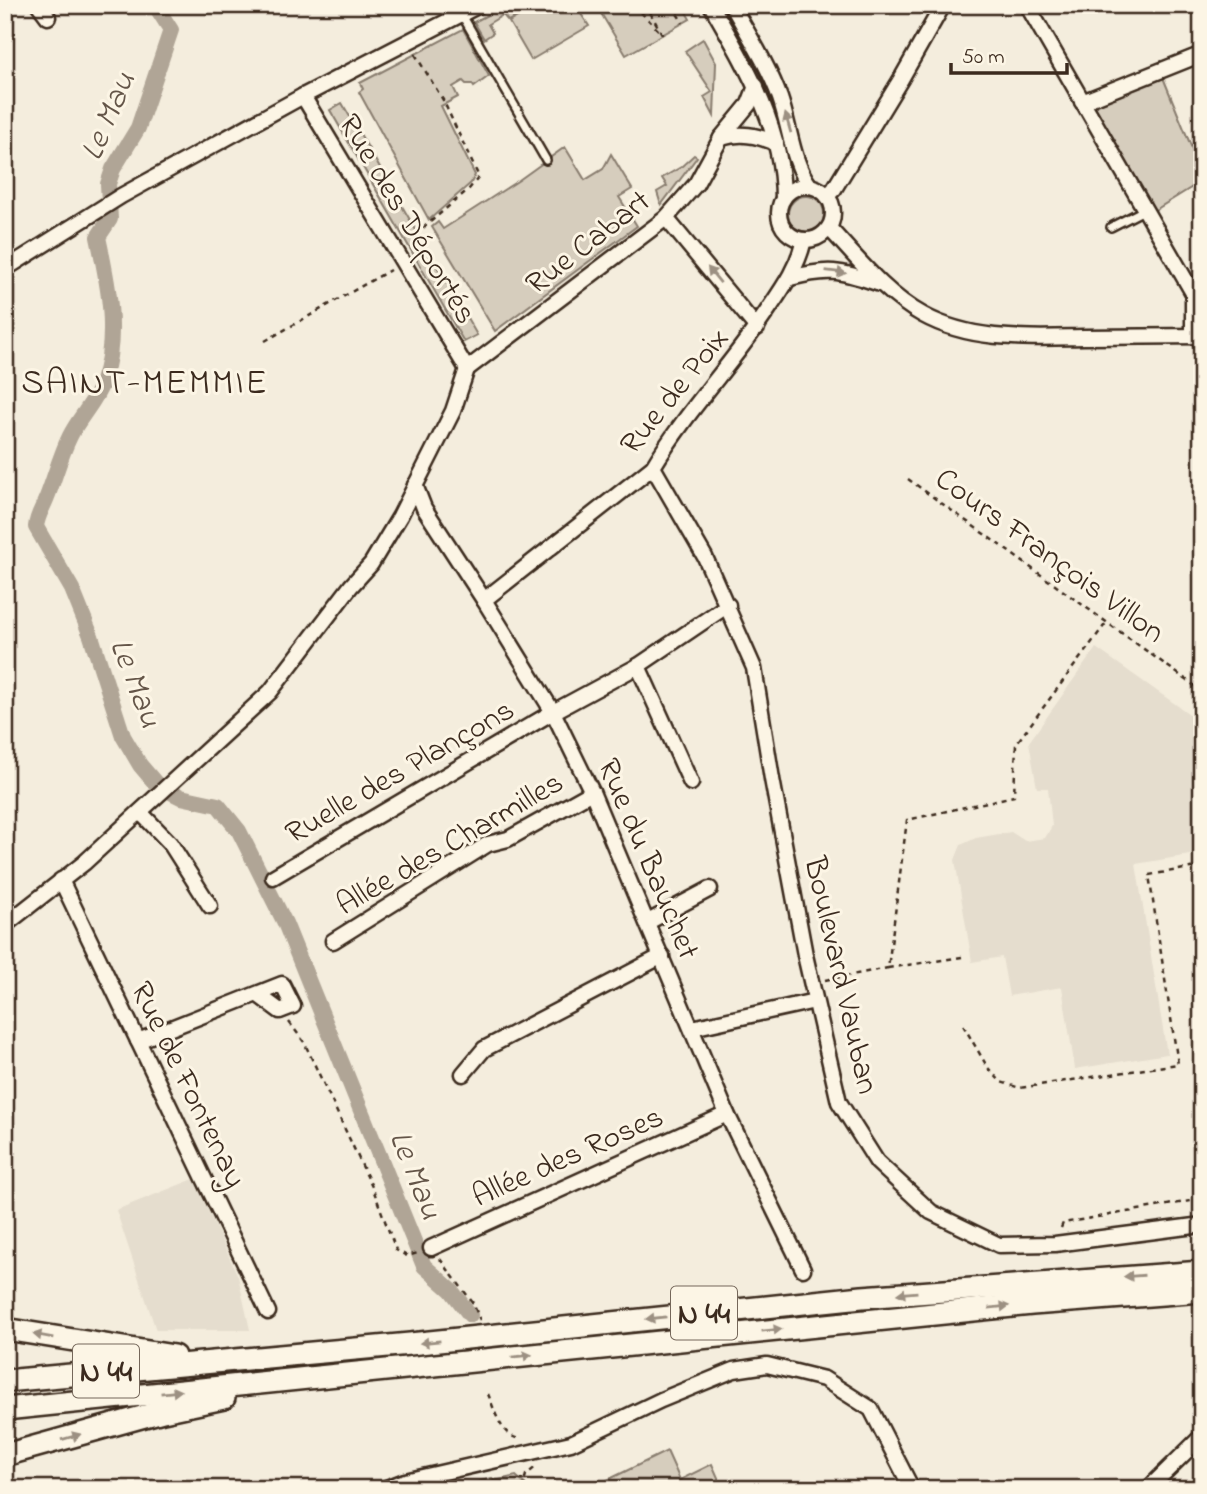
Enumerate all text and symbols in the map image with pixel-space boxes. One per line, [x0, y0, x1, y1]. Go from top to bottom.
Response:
scale bar [951, 32, 1067, 76]
text: 50 m [962, 43, 1005, 73]
water label: Le Mau [70, 65, 150, 168]
street label: Rue des Déportés [325, 106, 487, 334]
one-way arrow [782, 112, 792, 133]
street label: Rue Cabart [516, 180, 662, 308]
one-way arrow [825, 266, 847, 277]
one-way arrow [707, 267, 722, 284]
street label: Rue de Poix [610, 318, 742, 466]
district label: SAINT-MEMMIE [21, 359, 269, 410]
street label: Cours François Villon [924, 457, 1174, 656]
water label: Le Mau [95, 632, 173, 735]
street label: Ruelle des Plançons [277, 688, 524, 858]
street label: Rue du Bauchet [583, 752, 710, 967]
street label: Allée des Charmilles [328, 761, 573, 929]
street label: Boulevard Vauban [789, 852, 890, 1099]
street label: Rue de Fontenay [116, 974, 257, 1197]
street label: Allée des Roses [465, 1095, 672, 1221]
water label: Le Mau [375, 1124, 454, 1227]
one-way arrow [1122, 1271, 1144, 1282]
road number: N 44 [671, 1287, 737, 1340]
one-way arrow [896, 1288, 918, 1299]
one-way arrow [988, 1301, 1010, 1312]
one-way arrow [645, 1313, 667, 1324]
one-way arrow [762, 1325, 784, 1336]
one-way arrow [32, 1330, 54, 1341]
one-way arrow [419, 1337, 441, 1348]
road number: N 44 [73, 1344, 139, 1398]
one-way arrow [511, 1350, 533, 1361]
one-way arrow [160, 1386, 182, 1397]
one-way arrow [60, 1431, 82, 1442]

